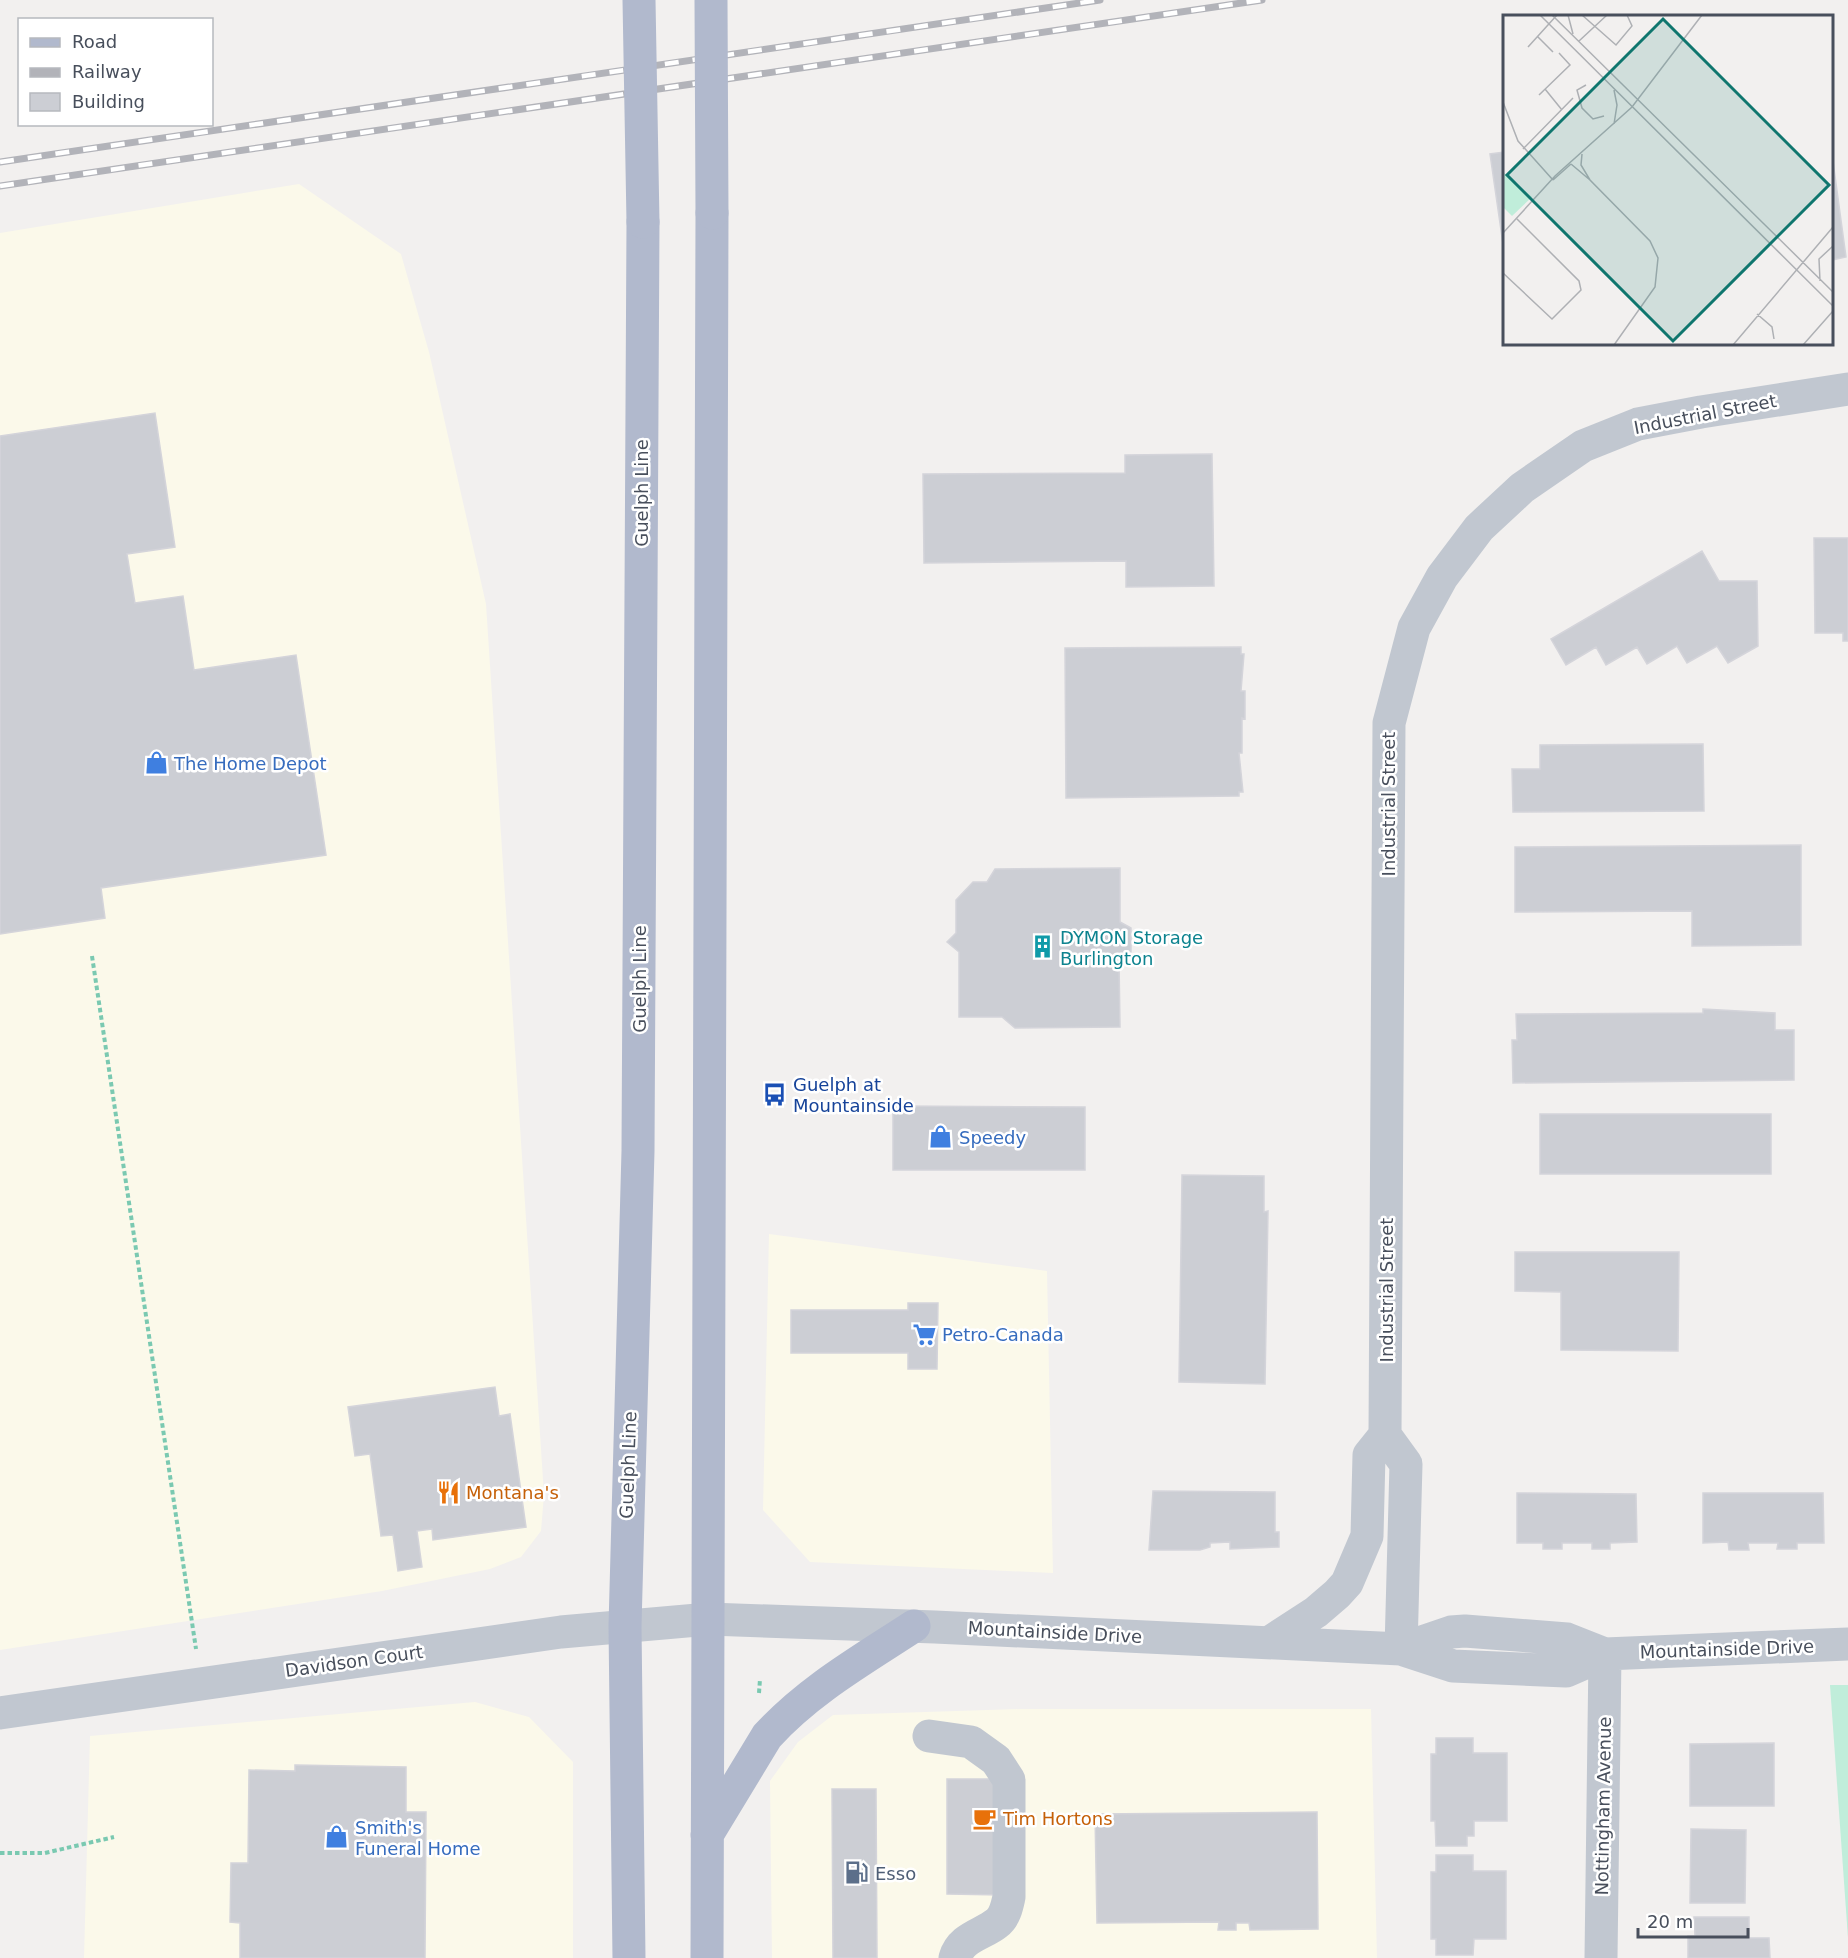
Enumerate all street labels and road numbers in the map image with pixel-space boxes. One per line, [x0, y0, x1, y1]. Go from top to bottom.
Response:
street label: Industrial Street [1632, 390, 1778, 438]
street label: Guelph Line [631, 439, 652, 547]
street label: Industrial Street [1378, 732, 1399, 876]
street label: Guelph Line [629, 925, 650, 1033]
street label: Industrial Street [1376, 1218, 1397, 1362]
street label: Guelph Line [616, 1411, 640, 1519]
street label: Mountainside Drive [967, 1617, 1143, 1647]
street label: Mountainside Drive [1639, 1635, 1815, 1663]
street label: Davidson Court [284, 1641, 424, 1681]
street label: Nottingham Avenue [1591, 1716, 1615, 1896]

